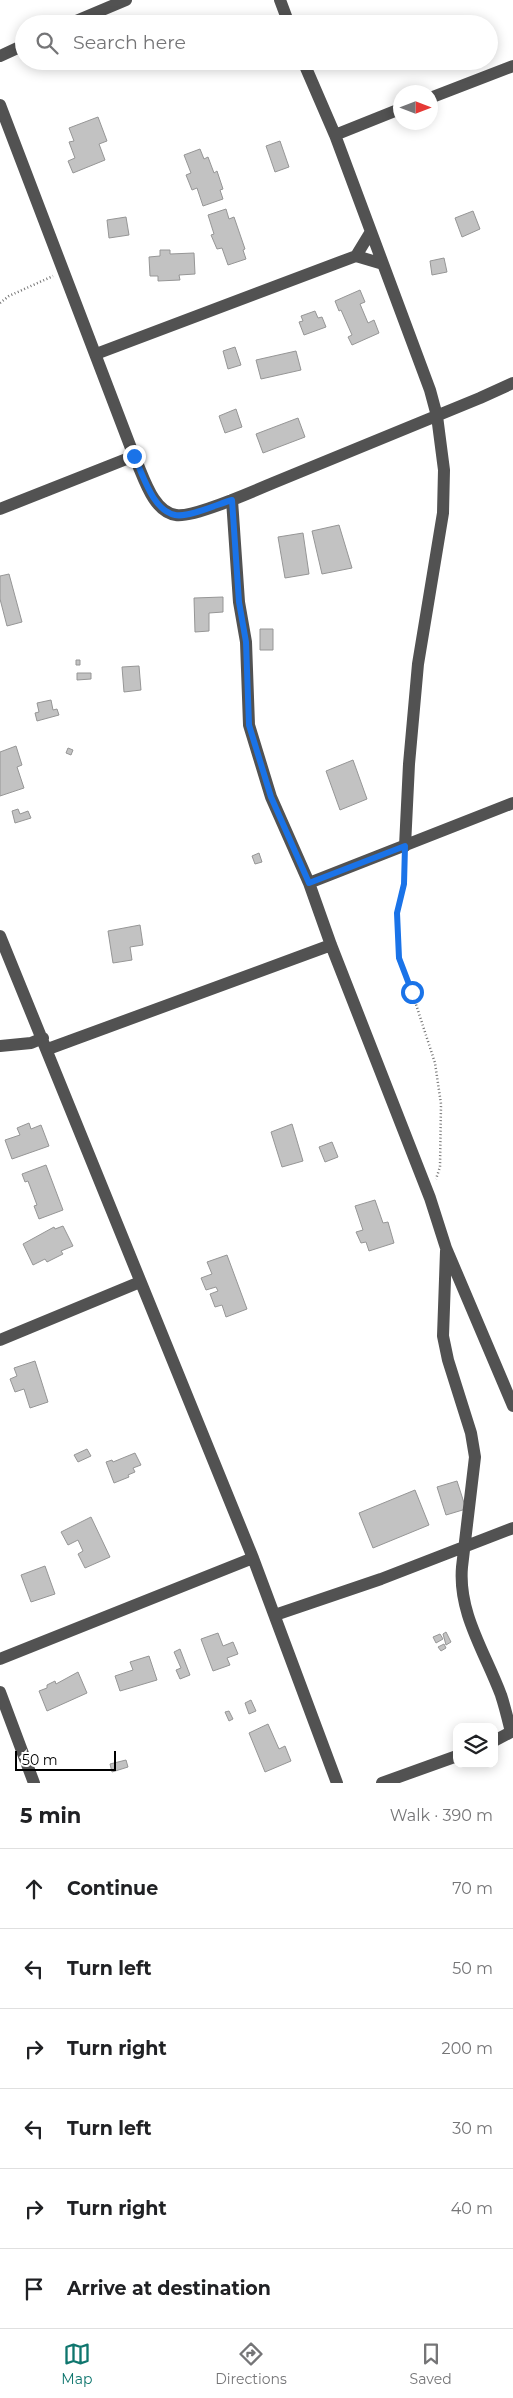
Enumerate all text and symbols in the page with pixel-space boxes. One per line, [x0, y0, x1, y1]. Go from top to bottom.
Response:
search box [15, 15, 498, 70]
icon: search [33, 29, 61, 57]
text: Search here [73, 31, 186, 54]
north arrow [393, 85, 438, 130]
route end [123, 445, 146, 468]
route start [401, 981, 424, 1004]
map controls [453, 1723, 498, 1768]
button: layers [453, 1723, 498, 1768]
scale bar [15, 1748, 116, 1771]
text: 50 m [22, 1751, 58, 1769]
text: 5 min [20, 1803, 81, 1828]
text: Walk · 390 m [390, 1806, 493, 1825]
icon: ahead [20, 1875, 48, 1903]
text: Continue [67, 1877, 158, 1900]
text: 70 m [452, 1879, 493, 1898]
icon: left [20, 1955, 48, 1983]
text: Turn left [67, 1957, 152, 1980]
text: 50 m [452, 1959, 493, 1978]
icon: right [20, 2035, 48, 2063]
text: Turn right [67, 2037, 167, 2060]
text: 200 m [442, 2039, 493, 2058]
icon: left [20, 2115, 48, 2143]
text: Turn left [67, 2117, 152, 2140]
text: 30 m [452, 2119, 493, 2138]
icon: right [20, 2195, 48, 2223]
text: Turn right [67, 2197, 167, 2220]
text: 40 m [451, 2199, 493, 2218]
icon: arrive [20, 2275, 48, 2303]
text: Arrive at destination [67, 2277, 271, 2300]
tab: Map [61, 2340, 92, 2388]
tab: Directions [215, 2340, 287, 2388]
tab: Saved [410, 2340, 452, 2388]

